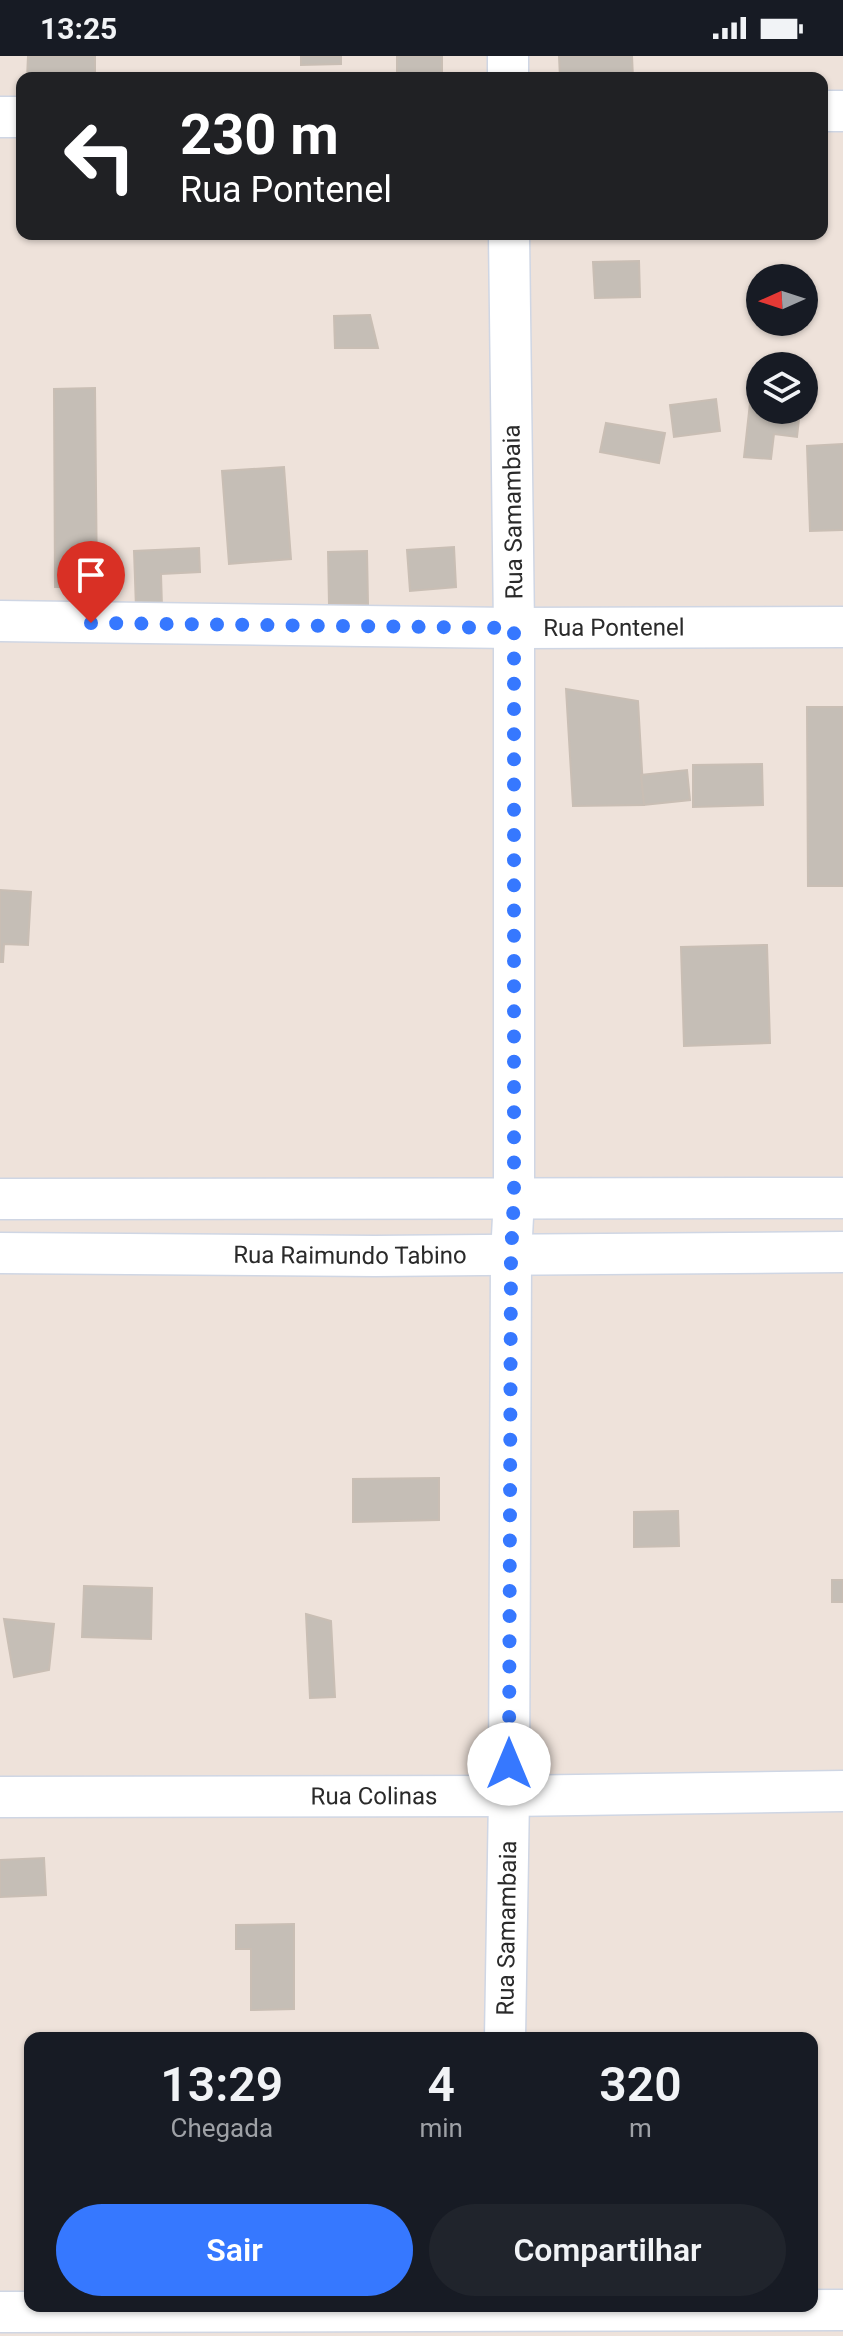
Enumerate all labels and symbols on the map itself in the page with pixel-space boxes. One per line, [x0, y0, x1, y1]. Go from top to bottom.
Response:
north arrow [746, 264, 818, 336]
street label: Rua Samambaia [497, 424, 529, 600]
pin [57, 541, 125, 623]
street label: Rua Pontenel [543, 613, 685, 642]
street label: Rua Raimundo Tabino [233, 1241, 467, 1270]
position arrow [467, 1722, 551, 1806]
street label: Rua Colinas [311, 1782, 437, 1810]
street label: Rua Samambaia [491, 1840, 522, 2016]

